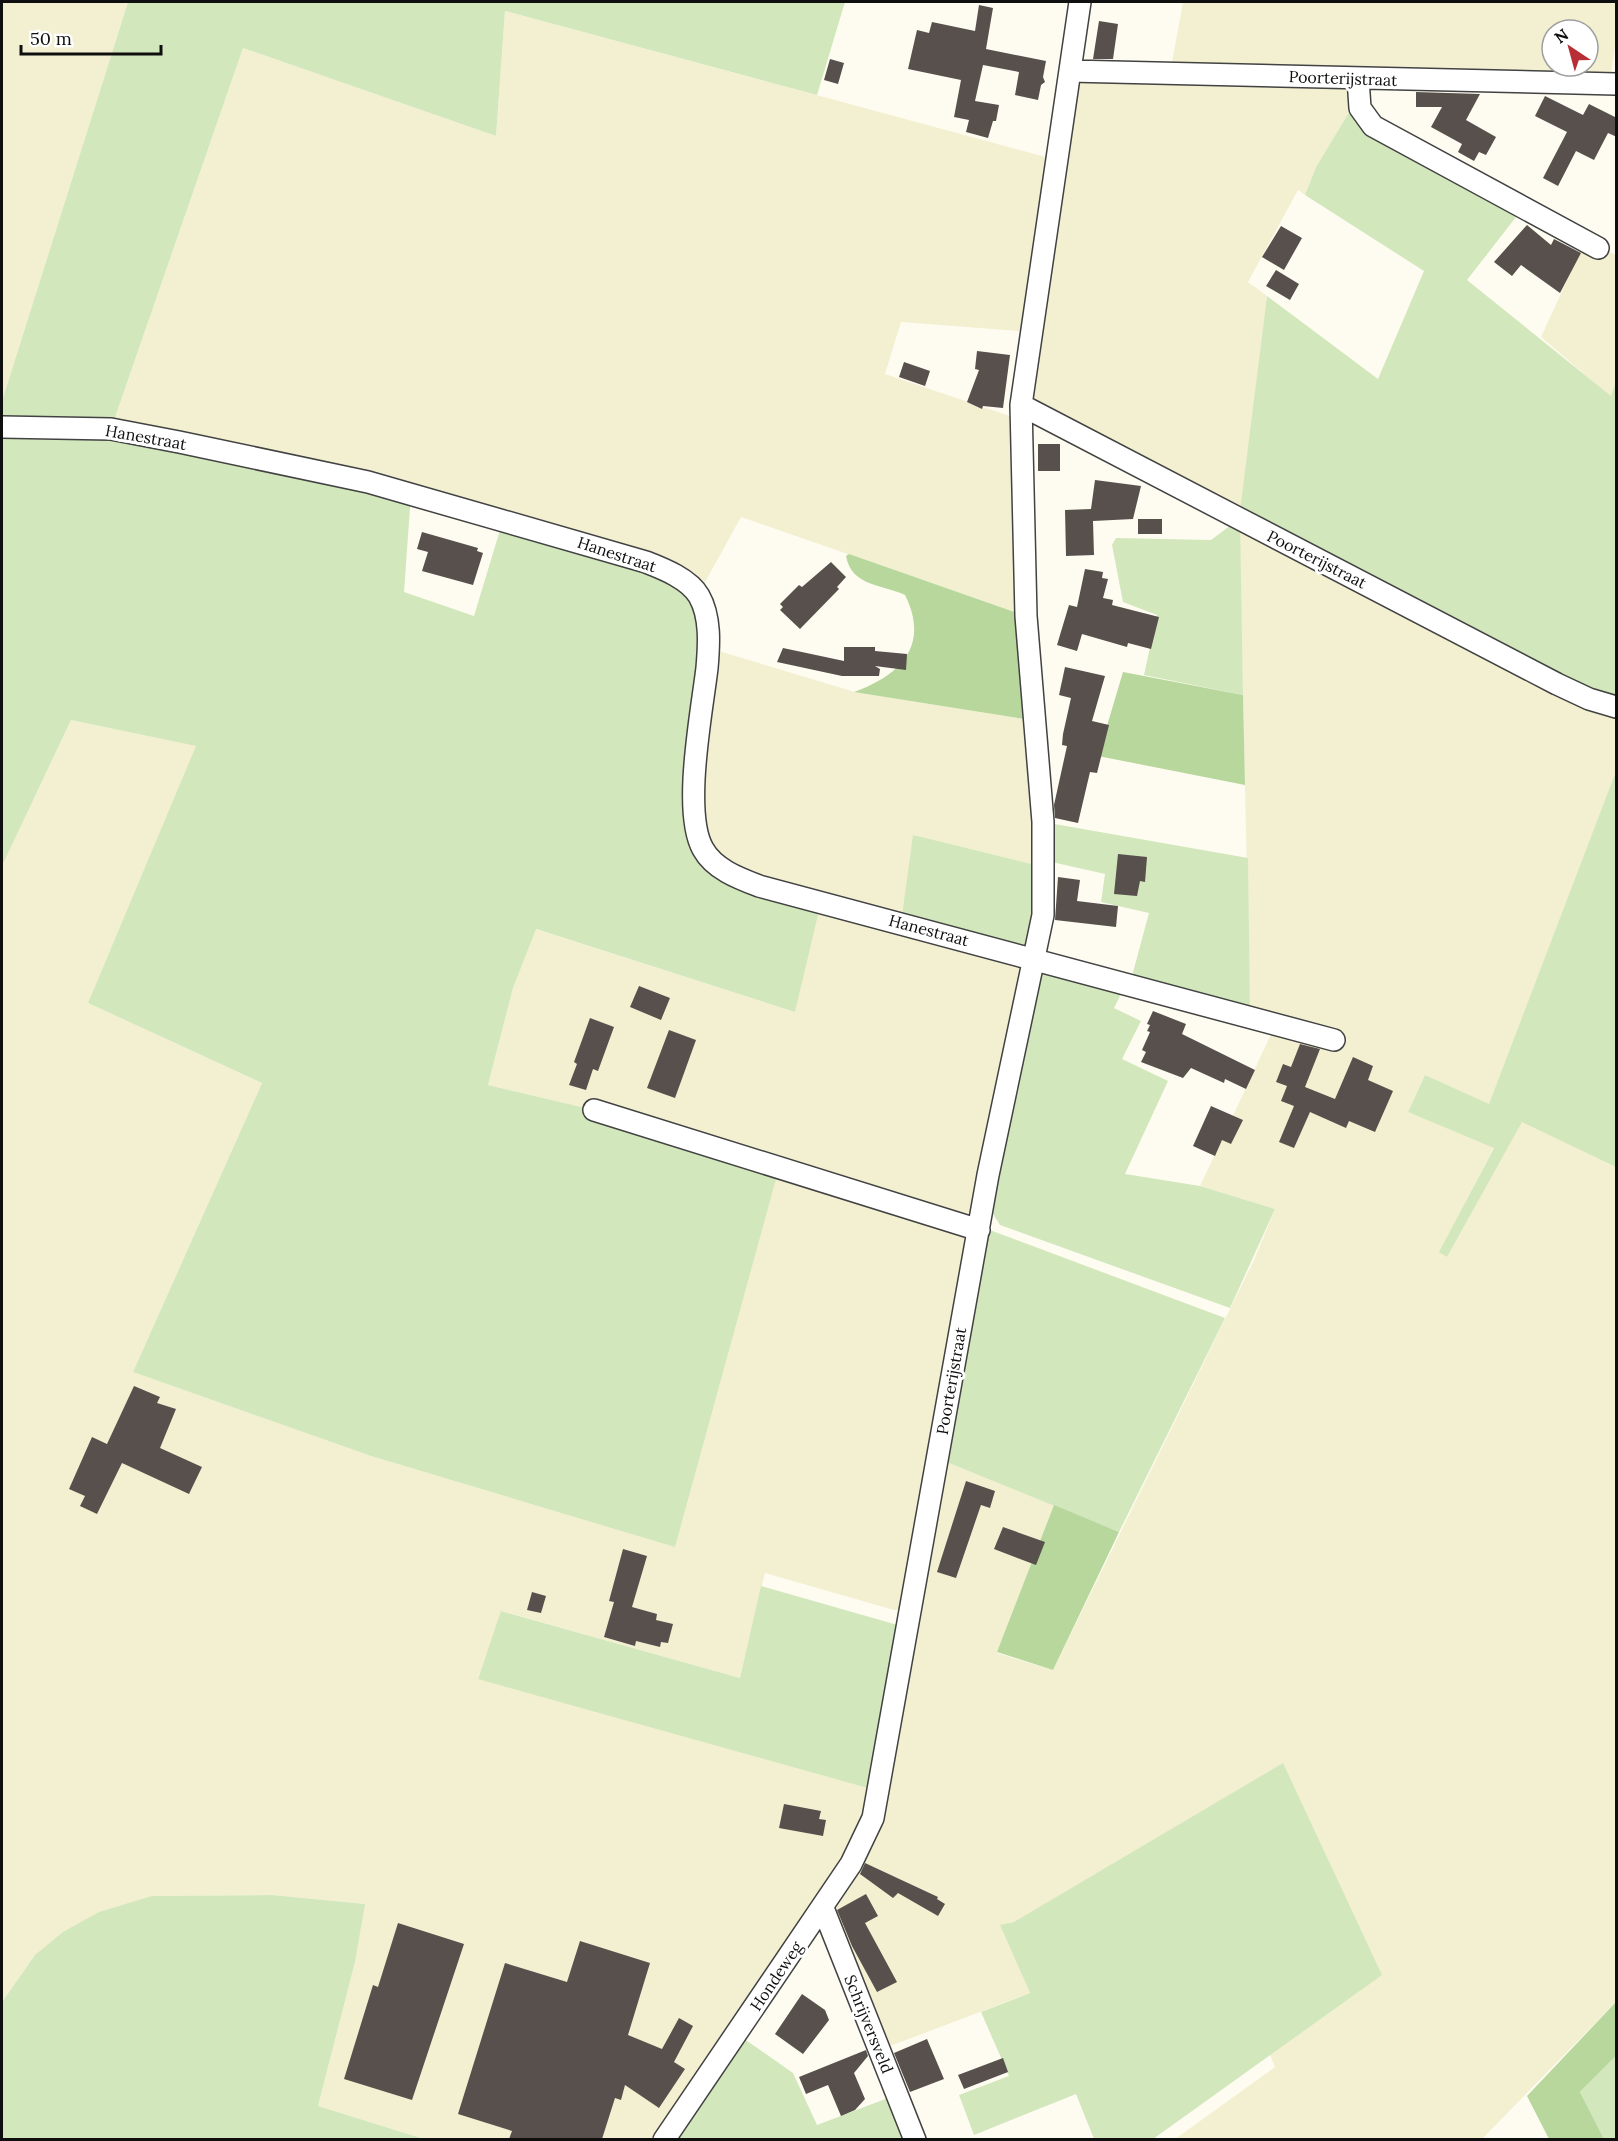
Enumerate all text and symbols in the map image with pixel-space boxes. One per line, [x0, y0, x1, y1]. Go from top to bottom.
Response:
scale bar [21, 18, 160, 56]
north arrow [1540, 18, 1600, 78]
text: N [1550, 24, 1572, 48]
text: 50 m [30, 27, 72, 50]
street label: Poorterijstraat [1288, 66, 1399, 90]
street label: Hanestraat [104, 420, 189, 454]
street label: Poorterijstraat [1264, 525, 1371, 593]
street label: Hanestraat [575, 532, 660, 576]
street label: Hanestraat [887, 910, 972, 950]
street label: Poorterijstraat [932, 1325, 970, 1436]
street label: Hondeweg [745, 1936, 807, 2015]
street label: Schrijversveld [840, 1972, 898, 2077]

